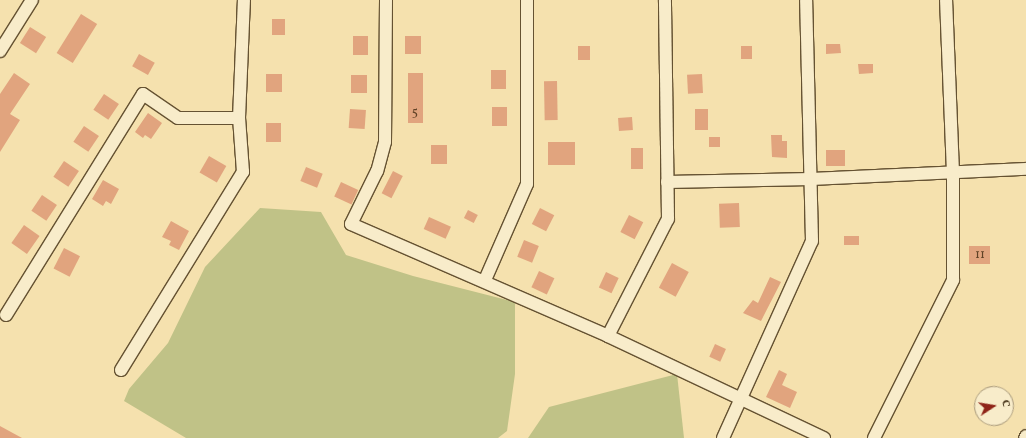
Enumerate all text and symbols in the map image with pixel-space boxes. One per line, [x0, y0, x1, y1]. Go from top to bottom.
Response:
house number: 5 [412, 105, 418, 121]
house number: 11 [975, 247, 985, 263]
north arrow [974, 386, 1014, 426]
text: С [997, 399, 1013, 409]

